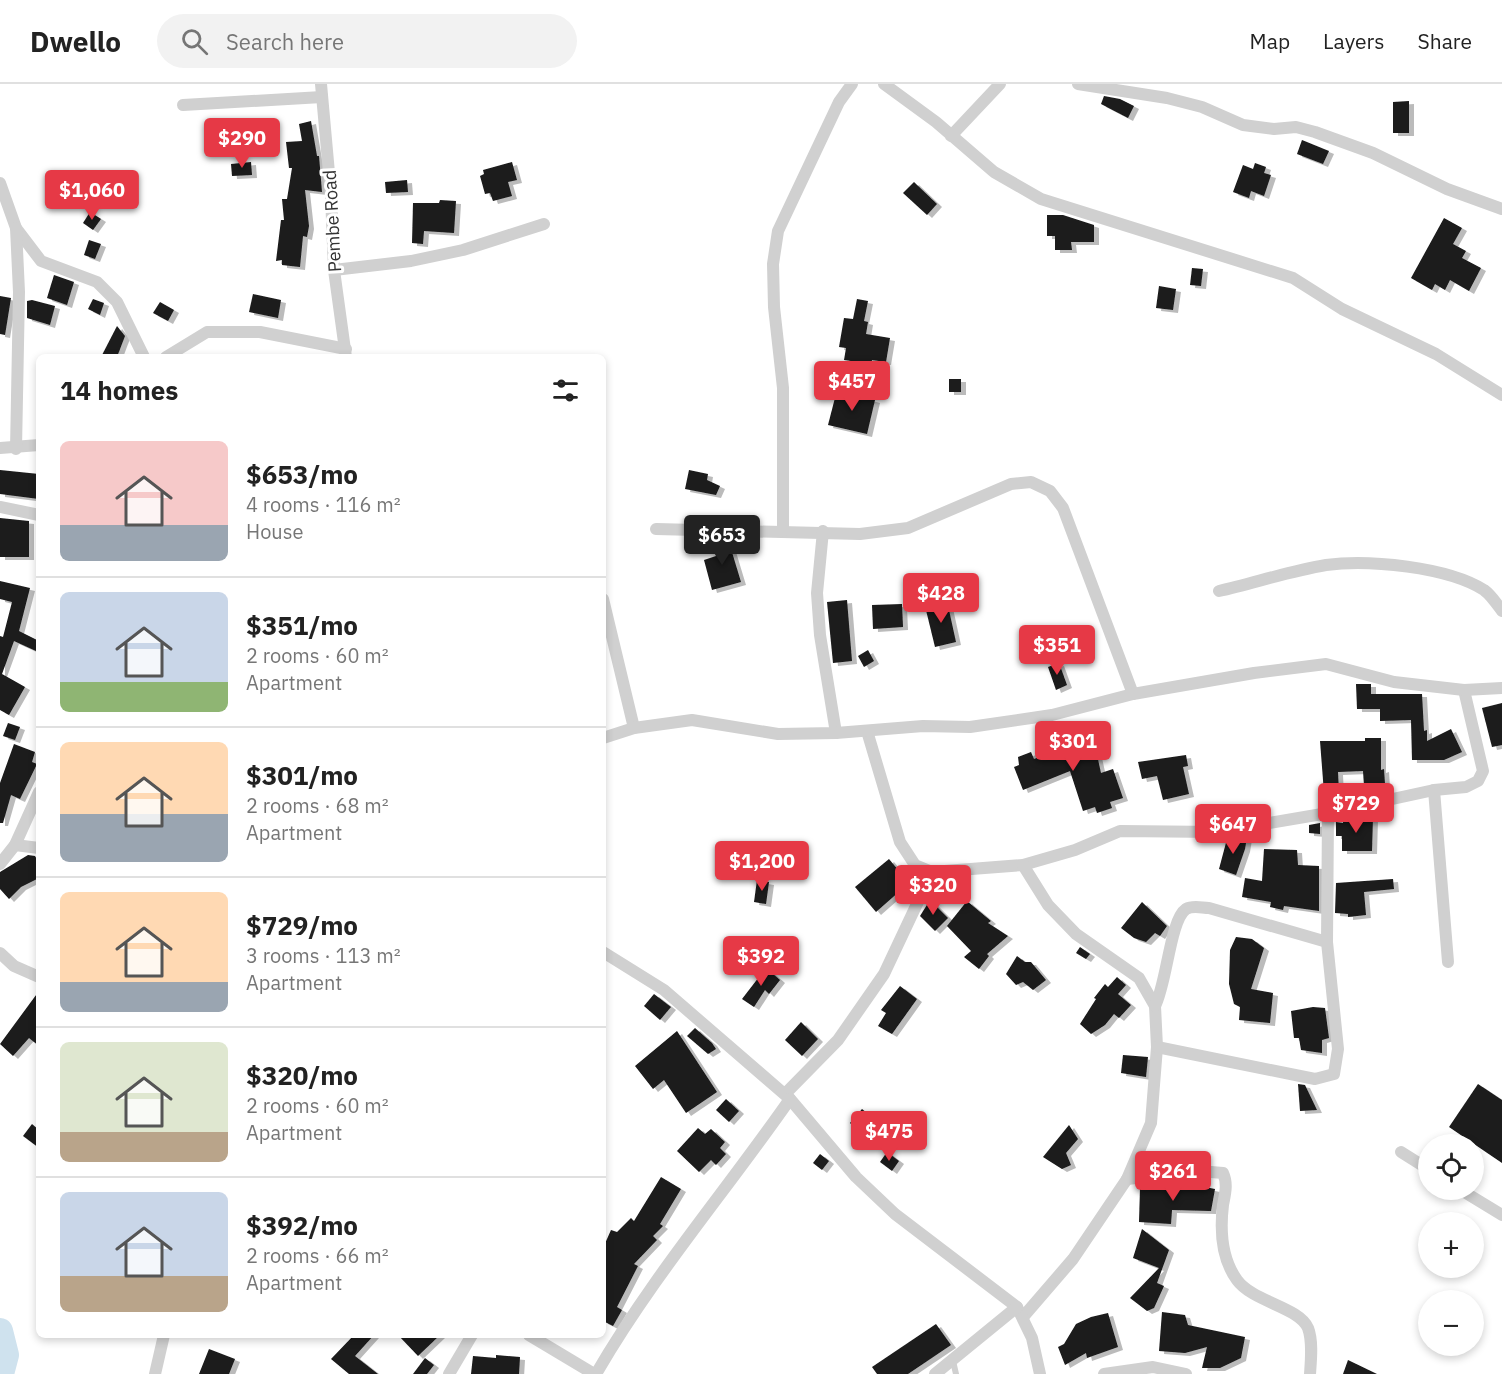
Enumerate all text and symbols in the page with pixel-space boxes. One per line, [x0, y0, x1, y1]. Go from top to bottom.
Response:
search box [157, 14, 577, 68]
text: Dwello [30, 23, 121, 60]
icon: search [178, 25, 211, 58]
text: Search here [226, 27, 344, 56]
text: Map [1250, 27, 1290, 55]
text: Layers [1323, 27, 1385, 55]
text: Share [1418, 27, 1472, 55]
pin: $290 [206, 118, 278, 169]
text: $290 [218, 124, 266, 151]
street label: Pembe Road [318, 169, 346, 273]
pin: $1,060 [43, 170, 141, 221]
text: $1,060 [59, 176, 125, 203]
pin: $457 [816, 361, 888, 412]
text: $457 [828, 367, 876, 394]
text: 14 homes [60, 373, 178, 407]
icon: filters [549, 374, 582, 407]
text: $653/mo [246, 457, 358, 491]
icon: home [108, 465, 180, 537]
text: 4 rooms · 116 m² [246, 491, 401, 518]
pin: $653 [686, 515, 758, 566]
text: House [246, 518, 303, 545]
text: $653 [698, 521, 746, 548]
pin: $428 [905, 573, 977, 624]
text: $428 [917, 579, 965, 606]
text: $351/mo [246, 608, 358, 642]
icon: home [108, 616, 180, 688]
pin: $351 [1021, 625, 1093, 676]
text: $351 [1033, 631, 1081, 658]
text: 2 rooms · 60 m² [246, 642, 389, 669]
text: Apartment [246, 669, 342, 696]
pin: $301 [1037, 721, 1109, 772]
text: $301 [1049, 727, 1097, 754]
text: $301/mo [246, 758, 358, 792]
icon: home [108, 766, 180, 838]
pin: $729 [1320, 783, 1392, 834]
text: $729 [1332, 789, 1380, 816]
text: 2 rooms · 68 m² [246, 792, 389, 819]
pin: $647 [1197, 804, 1269, 855]
text: $647 [1209, 810, 1257, 837]
text: Apartment [246, 819, 342, 846]
pin: $1,200 [713, 841, 811, 892]
text: $1,200 [729, 847, 795, 874]
pin: $320 [897, 865, 969, 916]
text: $320 [909, 871, 957, 898]
text: $729/mo [246, 908, 358, 942]
icon: home [108, 916, 180, 988]
pin: $392 [725, 936, 797, 987]
text: 3 rooms · 113 m² [246, 942, 401, 969]
text: $392 [737, 942, 785, 969]
text: Apartment [246, 969, 342, 996]
text: $320/mo [246, 1058, 358, 1092]
icon: home [108, 1066, 180, 1138]
text: 2 rooms · 60 m² [246, 1092, 389, 1119]
pin: $475 [853, 1111, 925, 1162]
text: $475 [865, 1117, 913, 1144]
text: Apartment [246, 1119, 342, 1146]
map controls [1418, 1134, 1484, 1356]
button: locate [1418, 1134, 1484, 1200]
pin: $261 [1137, 1151, 1209, 1202]
text: $261 [1149, 1157, 1197, 1184]
text: $392/mo [246, 1208, 358, 1242]
button: + [1418, 1212, 1484, 1278]
icon: home [108, 1216, 180, 1288]
text: 2 rooms · 66 m² [246, 1242, 389, 1269]
text: Apartment [246, 1269, 342, 1296]
button: − [1418, 1290, 1484, 1356]

